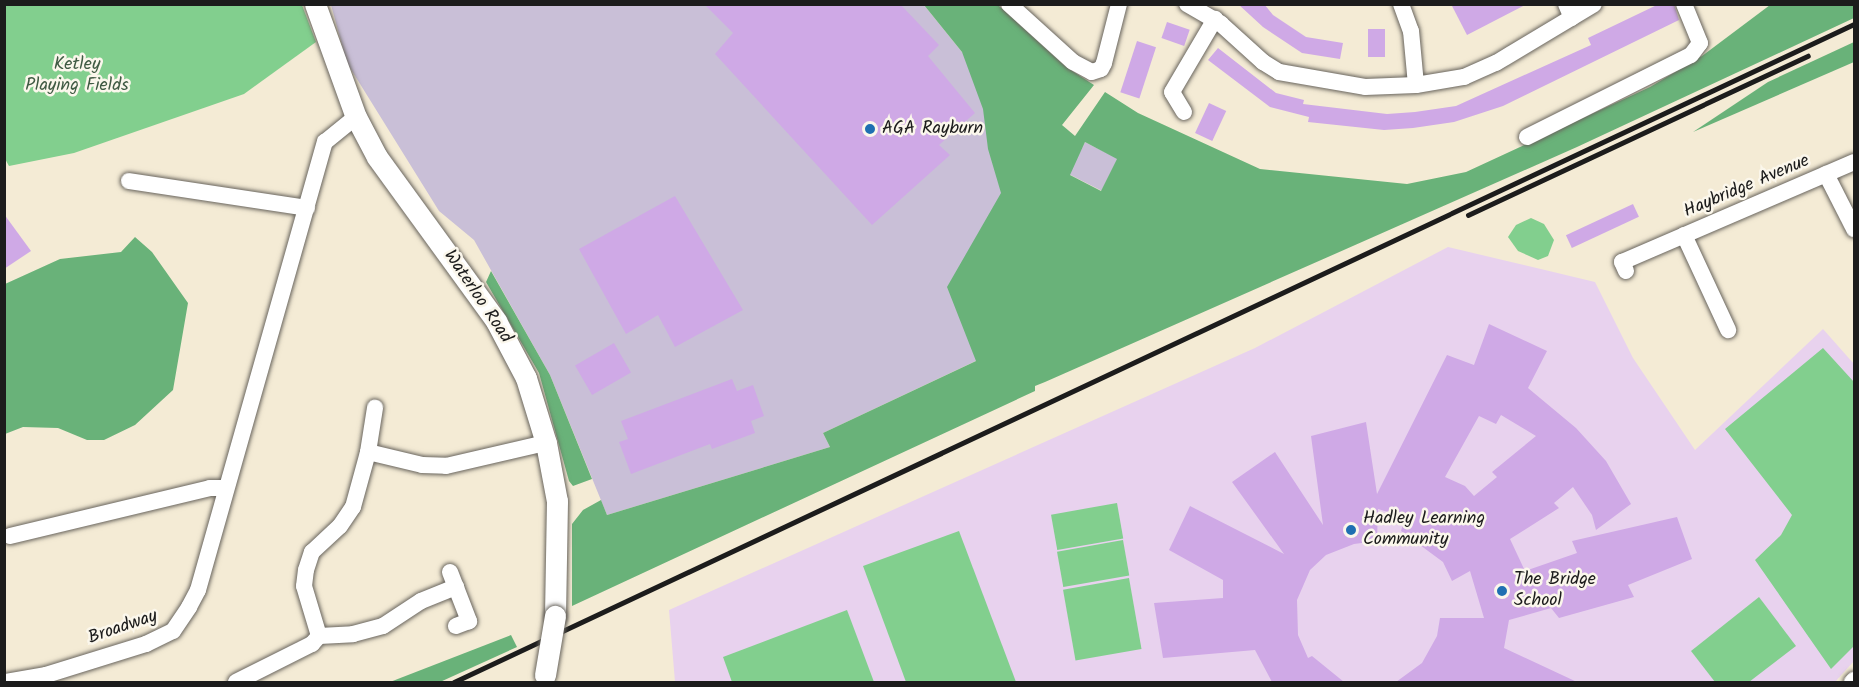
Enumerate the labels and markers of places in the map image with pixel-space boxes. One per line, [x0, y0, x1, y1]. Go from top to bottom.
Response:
place label: AGA Rayburn [882, 118, 983, 140]
marker: AGA Rayburn [863, 122, 877, 136]
place label: Hadley Learning Community [1363, 509, 1485, 552]
marker: Hadley Learning Community [1344, 523, 1358, 537]
place label: The Bridge School [1514, 570, 1596, 612]
marker: The Bridge School [1495, 584, 1509, 598]

